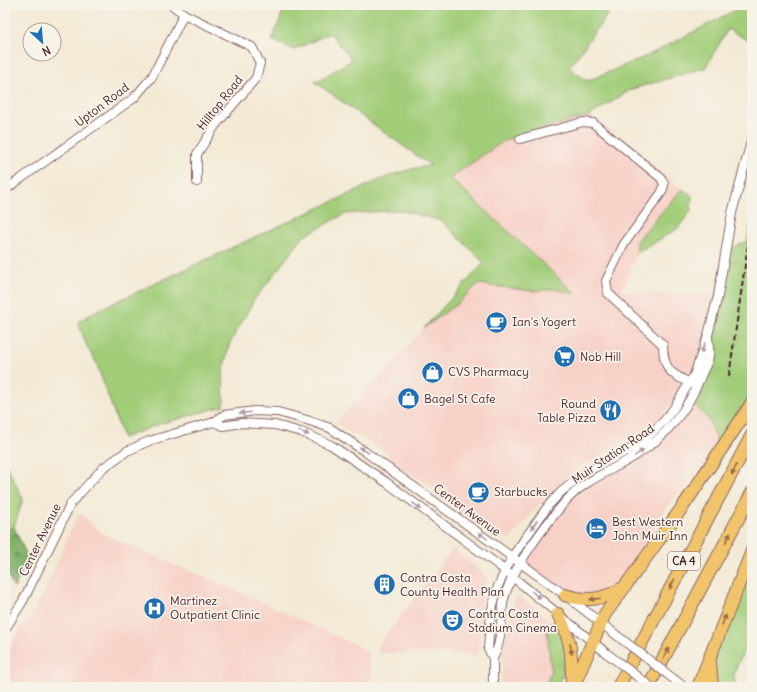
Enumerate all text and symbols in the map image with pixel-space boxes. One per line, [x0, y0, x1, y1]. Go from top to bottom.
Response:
north arrow [22, 22, 62, 62]
text: N [40, 43, 53, 59]
street label: Hilltop Road [194, 72, 246, 133]
street label: Upton Road [72, 79, 132, 130]
cafe icon: Ian's Yogert [484, 309, 510, 335]
place label: Ian's Yogert [512, 314, 576, 329]
one-way arrow [700, 343, 706, 355]
supermarket icon: Nob Hill [552, 344, 578, 370]
place label: Nob Hill [580, 349, 621, 364]
shop icon: CVS Pharmacy [420, 359, 446, 385]
place label: CVS Pharmacy [448, 364, 529, 379]
shop icon: Bagel St Cafe [395, 386, 421, 412]
place label: Bagel St Cafe [424, 391, 496, 406]
place label: Round Table Pizza [537, 396, 596, 425]
restaurant icon: Round Table Pizza [598, 398, 624, 424]
one-way arrow [239, 409, 251, 416]
street label: Muir Station Road [569, 421, 657, 487]
one-way arrow [298, 431, 310, 437]
one-way arrow [358, 447, 369, 454]
one-way arrow [634, 449, 644, 457]
one-way arrow [730, 464, 737, 476]
cafe icon: Starbucks [466, 479, 492, 505]
street label: Center Avenue [431, 480, 504, 539]
place label: Starbucks [494, 484, 548, 499]
street label: Center Avenue [15, 501, 64, 579]
one-way arrow [411, 501, 422, 510]
place label: Best Western John Muir Inn [612, 514, 688, 543]
hotel icon: Best Western John Muir Inn [584, 516, 610, 542]
one-way arrow [530, 520, 538, 531]
one-way arrow [477, 532, 488, 540]
one-way arrow [725, 532, 731, 544]
road number: CA 4 [668, 552, 700, 570]
place label: Contra Costa County Health Plan [400, 570, 504, 599]
building icon: Contra Costa County Health Plan [372, 572, 398, 598]
one-way arrow [669, 578, 675, 590]
one-way arrow [531, 591, 542, 600]
place label: Martinez Outpatient Clinic [170, 593, 260, 622]
hospital icon: Martinez Outpatient Clinic [142, 595, 168, 621]
one-way arrow [588, 596, 601, 602]
place label: Contra Costa Stadium Cinema [468, 606, 557, 635]
theatre icon: Contra Costa Stadium Cinema [439, 608, 465, 634]
one-way arrow [722, 614, 728, 626]
one-way arrow [568, 643, 574, 655]
one-way arrow [663, 647, 670, 658]

